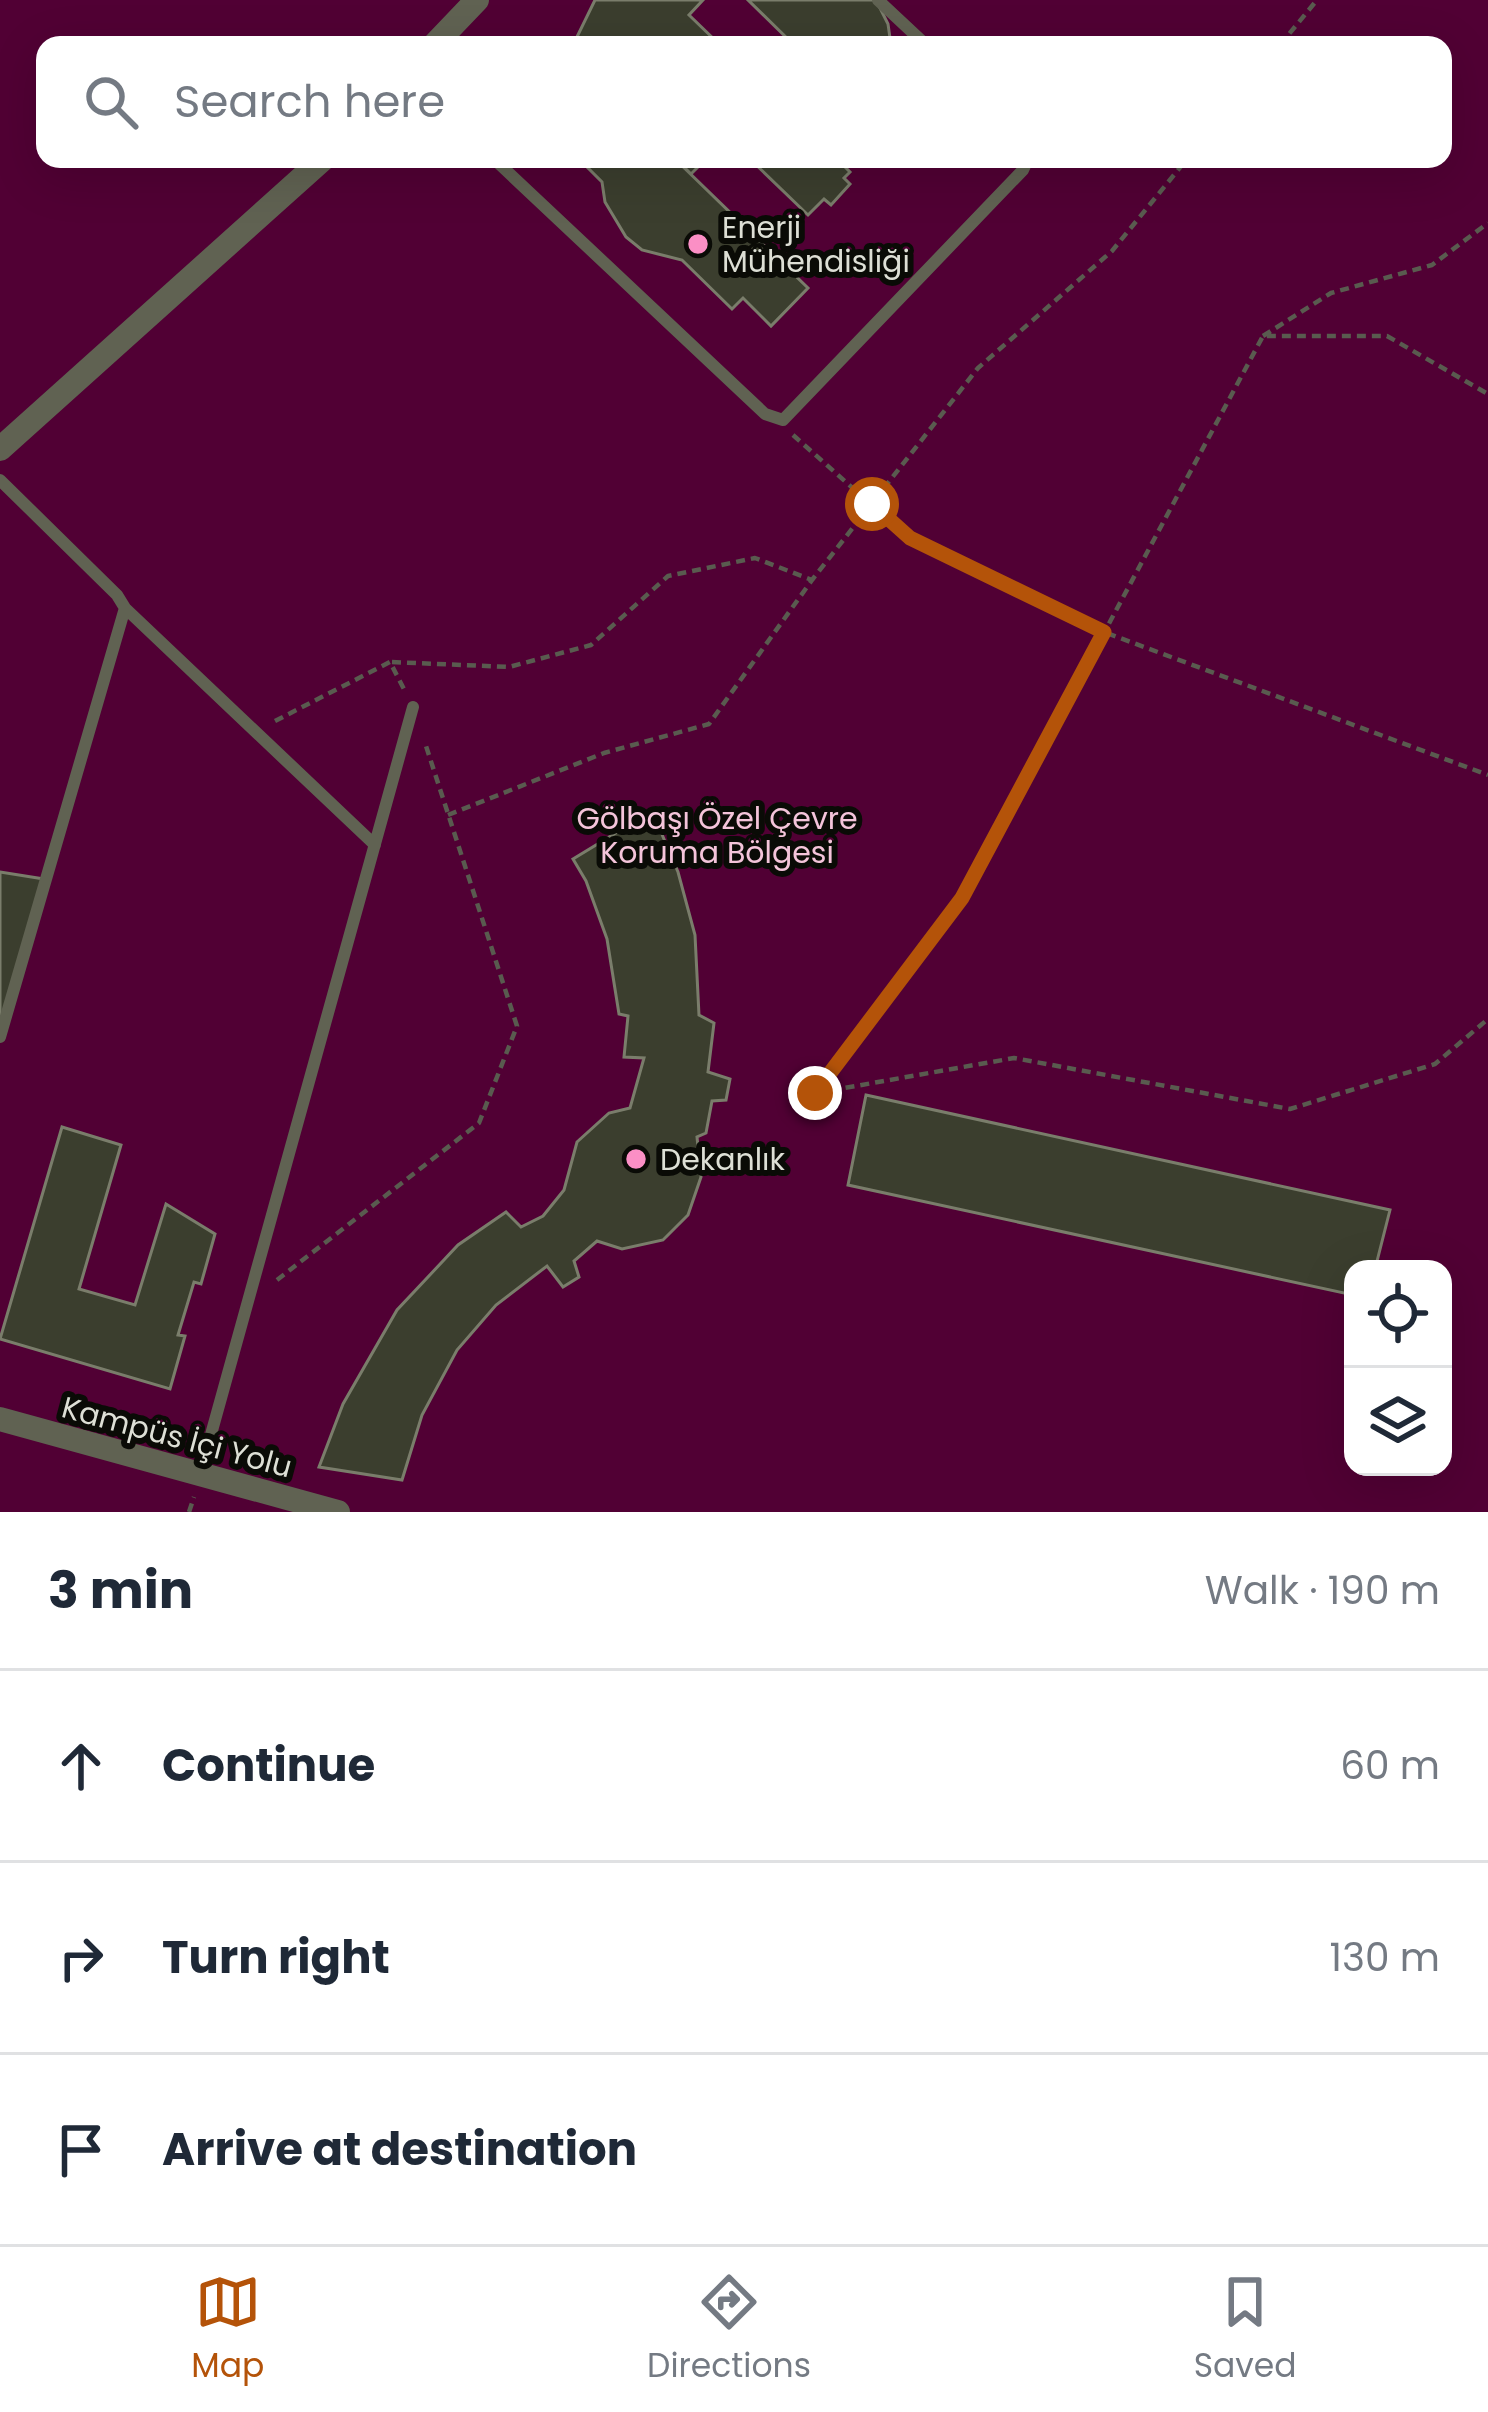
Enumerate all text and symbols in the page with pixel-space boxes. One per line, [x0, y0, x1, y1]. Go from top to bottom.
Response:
search box [36, 36, 1452, 168]
icon: search [78, 69, 144, 135]
text: Search here [174, 70, 445, 133]
place label: Enerji Mühendisliği [722, 206, 910, 283]
marker: Enerji Mühendisliği [685, 231, 711, 257]
route start [845, 477, 899, 531]
park label: Gölbaşı Özel Çevre Koruma Bölgesi [576, 797, 858, 874]
route end [788, 1066, 842, 1120]
place label: Dekanlık [660, 1138, 785, 1181]
marker: Dekanlık [623, 1146, 649, 1172]
map controls [1344, 1260, 1452, 1476]
button: locate [1344, 1260, 1452, 1368]
button: layers [1344, 1368, 1452, 1476]
street label: Kampüs İçi Yolu [57, 1386, 297, 1488]
text: 3 min [48, 1554, 193, 1626]
text: Walk · 190 m [1205, 1563, 1440, 1618]
icon: ahead [48, 1733, 114, 1799]
text: Continue [162, 1734, 375, 1797]
text: 60 m [1340, 1738, 1440, 1793]
icon: right [48, 1925, 114, 1991]
text: Turn right [162, 1926, 390, 1989]
text: 130 m [1329, 1930, 1440, 1985]
icon: arrive [48, 2117, 114, 2183]
text: Arrive at destination [162, 2118, 637, 2181]
tab: Map [191, 2269, 264, 2391]
tab: Directions [647, 2269, 811, 2391]
tab: Saved [1194, 2269, 1297, 2391]

